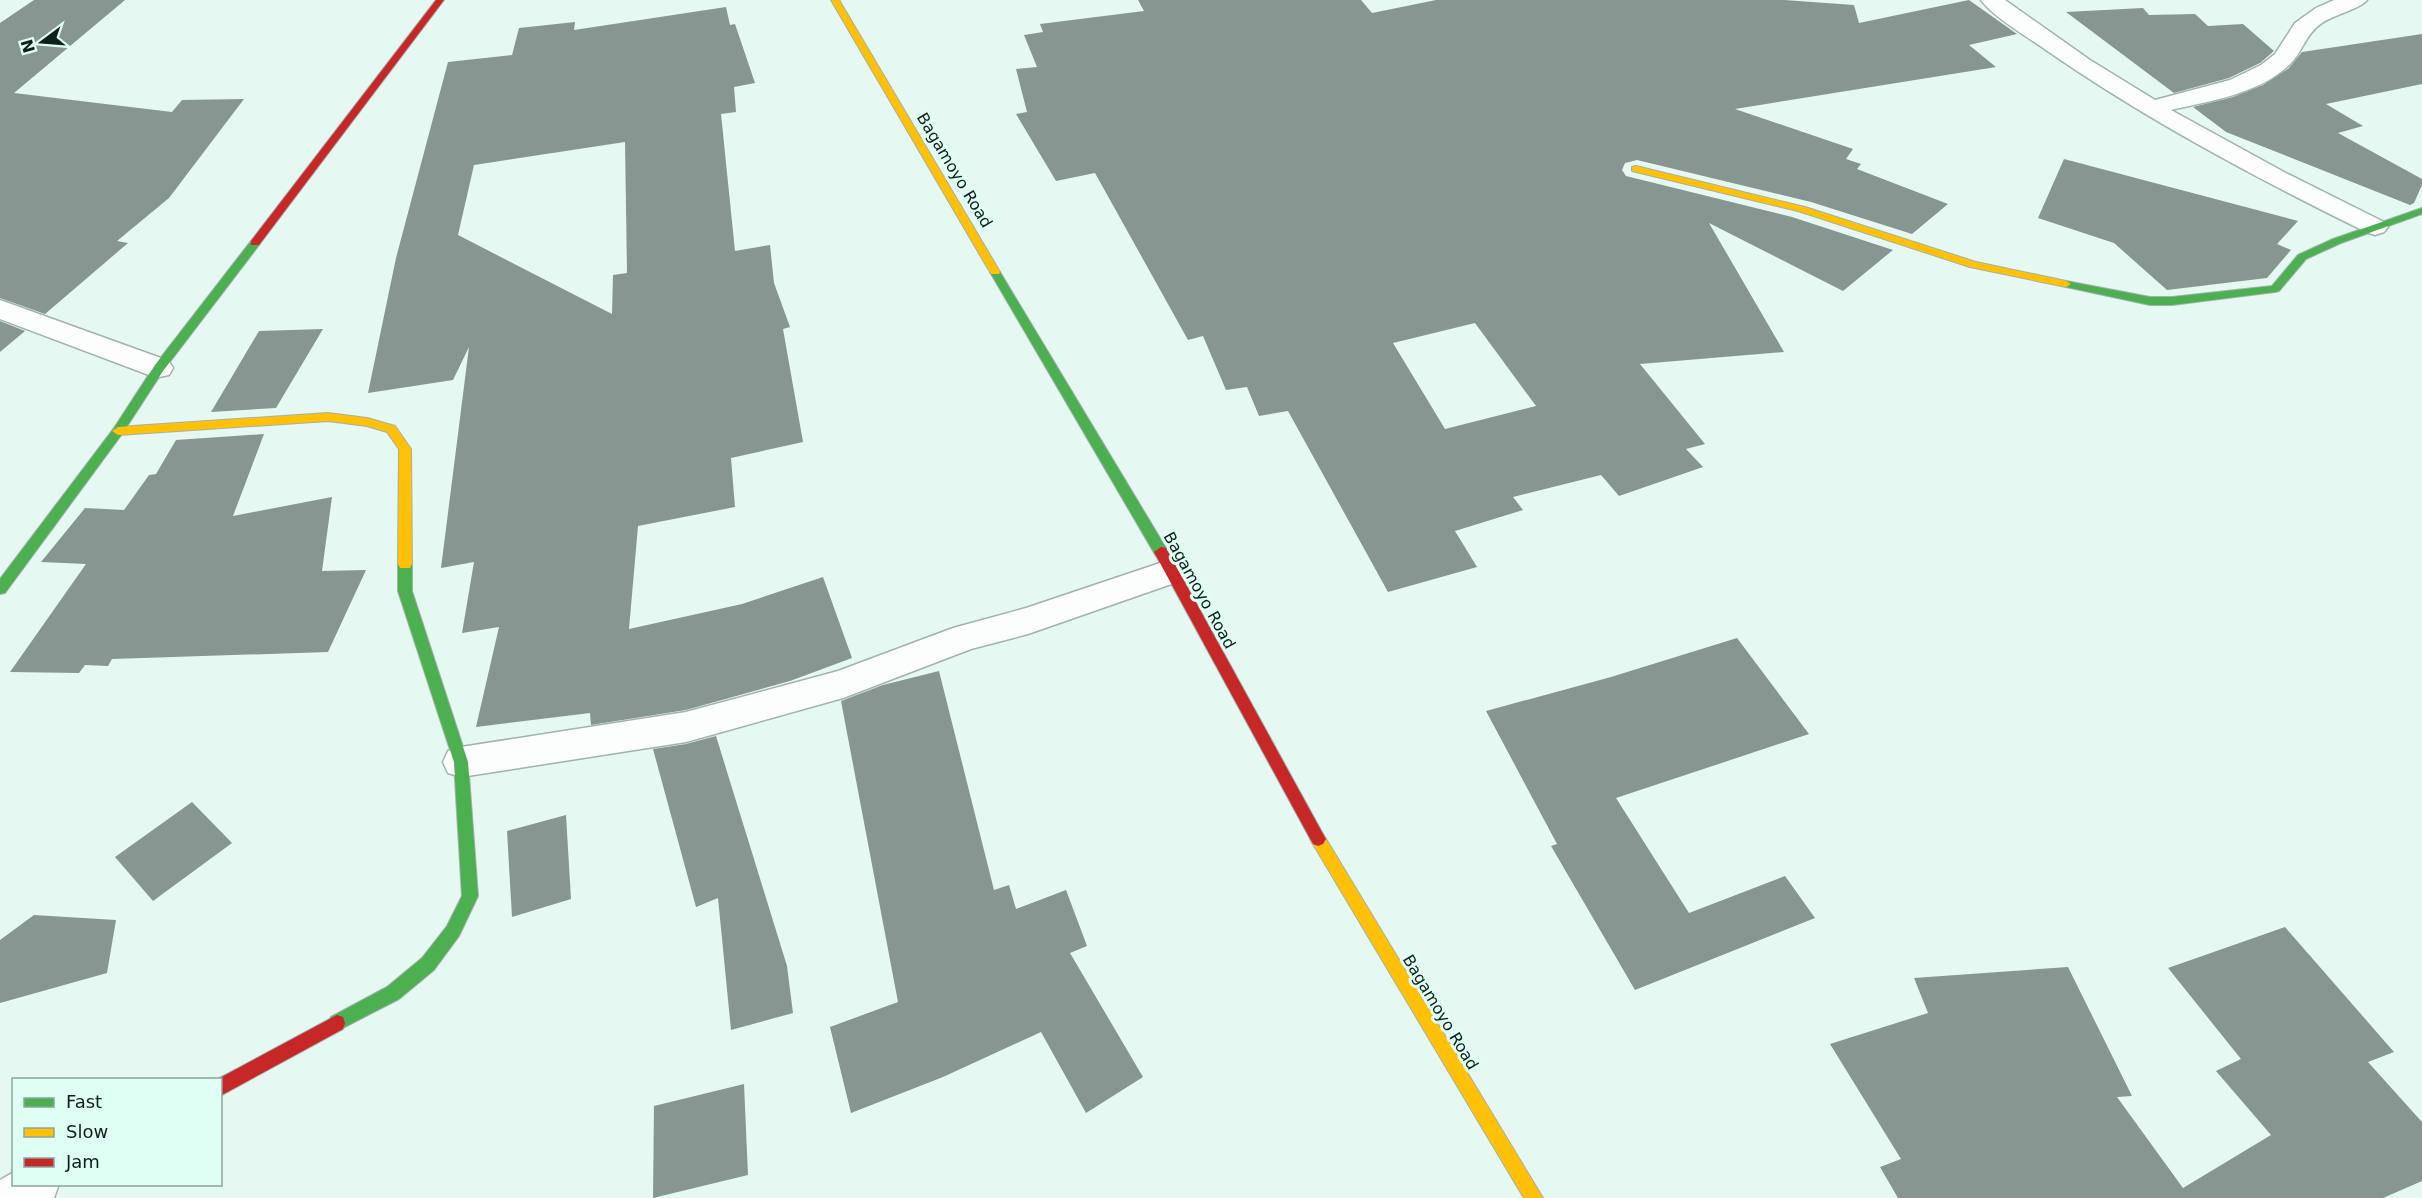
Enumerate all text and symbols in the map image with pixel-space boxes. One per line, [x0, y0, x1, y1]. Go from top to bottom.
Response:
north arrow [12, 12, 72, 72]
text: N [17, 37, 39, 55]
street label: Bagamoyo Road [913, 109, 996, 231]
street label: Bagamoyo Road [1160, 529, 1240, 652]
street label: Bagamoyo Road [1399, 951, 1482, 1073]
legend [12, 1078, 222, 1186]
text: Fast [66, 1091, 102, 1112]
text: Slow [66, 1121, 108, 1142]
text: Jam [65, 1151, 100, 1172]

